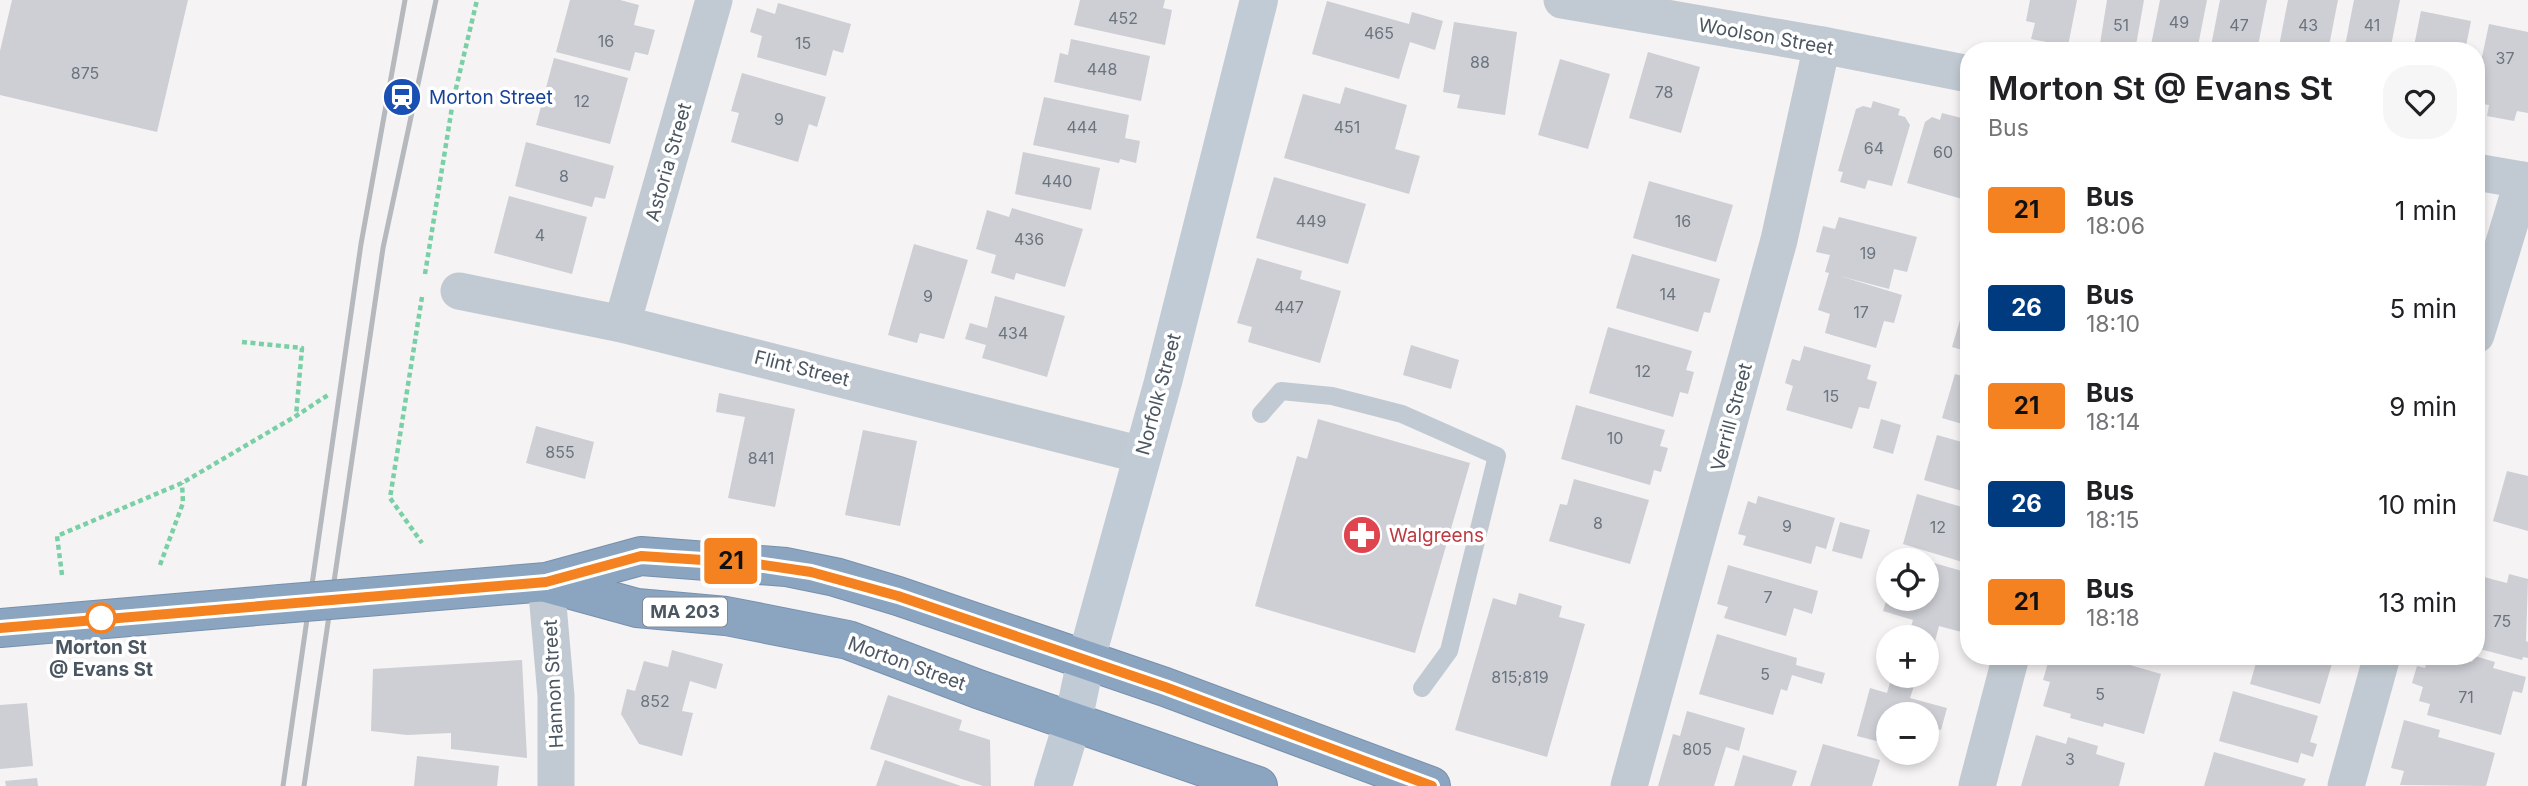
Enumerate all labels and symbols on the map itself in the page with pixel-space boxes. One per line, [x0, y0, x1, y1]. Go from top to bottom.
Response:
house number: 452 [1108, 8, 1138, 28]
house number: 49 [2169, 12, 2189, 32]
street label: Woolson Street [1697, 13, 1835, 60]
house number: 51 [2113, 15, 2129, 35]
house number: 47 [2229, 15, 2249, 35]
house number: 43 [2298, 15, 2318, 35]
house number: 41 [2364, 15, 2380, 35]
house number: 465 [1364, 23, 1394, 43]
house number: 16 [598, 31, 614, 51]
house number: 15 [795, 33, 811, 53]
house number: 37 [2496, 48, 2514, 68]
house number: 88 [1470, 52, 1490, 72]
house number: 448 [1087, 59, 1117, 79]
house number: 875 [71, 63, 99, 83]
station icon: Morton Street [381, 76, 423, 118]
house number: 78 [1655, 82, 1673, 102]
place label: Morton Street [429, 86, 553, 109]
house number: 12 [574, 91, 590, 111]
street label: Astoria Street [641, 100, 696, 224]
house number: 9 [774, 109, 784, 129]
house number: 444 [1066, 117, 1098, 137]
house number: 451 [1334, 117, 1360, 137]
house number: 64 [1864, 138, 1884, 158]
house number: 60 [1933, 142, 1953, 162]
house number: 8 [559, 166, 569, 186]
house number: 440 [1042, 171, 1072, 191]
house number: 449 [1296, 211, 1326, 231]
house number: 16 [1675, 211, 1691, 231]
house number: 4 [535, 225, 545, 245]
house number: 436 [1014, 229, 1044, 249]
house number: 19 [1860, 243, 1876, 263]
house number: 14 [1660, 284, 1676, 304]
house number: 9 [923, 286, 933, 306]
house number: 447 [1274, 297, 1304, 317]
house number: 17 [1853, 302, 1869, 322]
house number: 434 [998, 323, 1028, 343]
street label: Norfolk Street [1131, 331, 1186, 457]
street label: Flint Street [752, 346, 852, 391]
house number: 12 [1635, 361, 1651, 381]
street label: Verrill Street [1706, 361, 1757, 474]
house number: 15 [1823, 386, 1839, 406]
house number: 10 [1607, 428, 1623, 448]
house number: 855 [545, 442, 575, 462]
house number: 841 [748, 448, 774, 468]
house number: 8 [1593, 513, 1603, 533]
pharmacy icon: Walgreens [1341, 514, 1383, 556]
house number: 9 [1782, 516, 1792, 536]
house number: 12 [1930, 517, 1946, 537]
place label: Walgreens [1389, 524, 1484, 547]
line badge: 21 [700, 538, 762, 584]
house number: 7 [1763, 587, 1773, 607]
road number: MA 203 [643, 598, 727, 626]
marker: Morton St @ Evans St [86, 603, 116, 633]
house number: 75 [2493, 611, 2511, 631]
street label: Hannon Street [539, 619, 568, 749]
street label: Morton Street [845, 632, 969, 695]
place label: Morton St @ Evans St [49, 636, 153, 681]
house number: 5 [1760, 664, 1770, 684]
house number: 815;819 [1491, 667, 1549, 687]
house number: 5 [2095, 684, 2105, 704]
house number: 71 [2458, 687, 2474, 707]
house number: 852 [640, 691, 670, 711]
house number: 805 [1682, 739, 1712, 759]
house number: 3 [2065, 749, 2075, 769]

